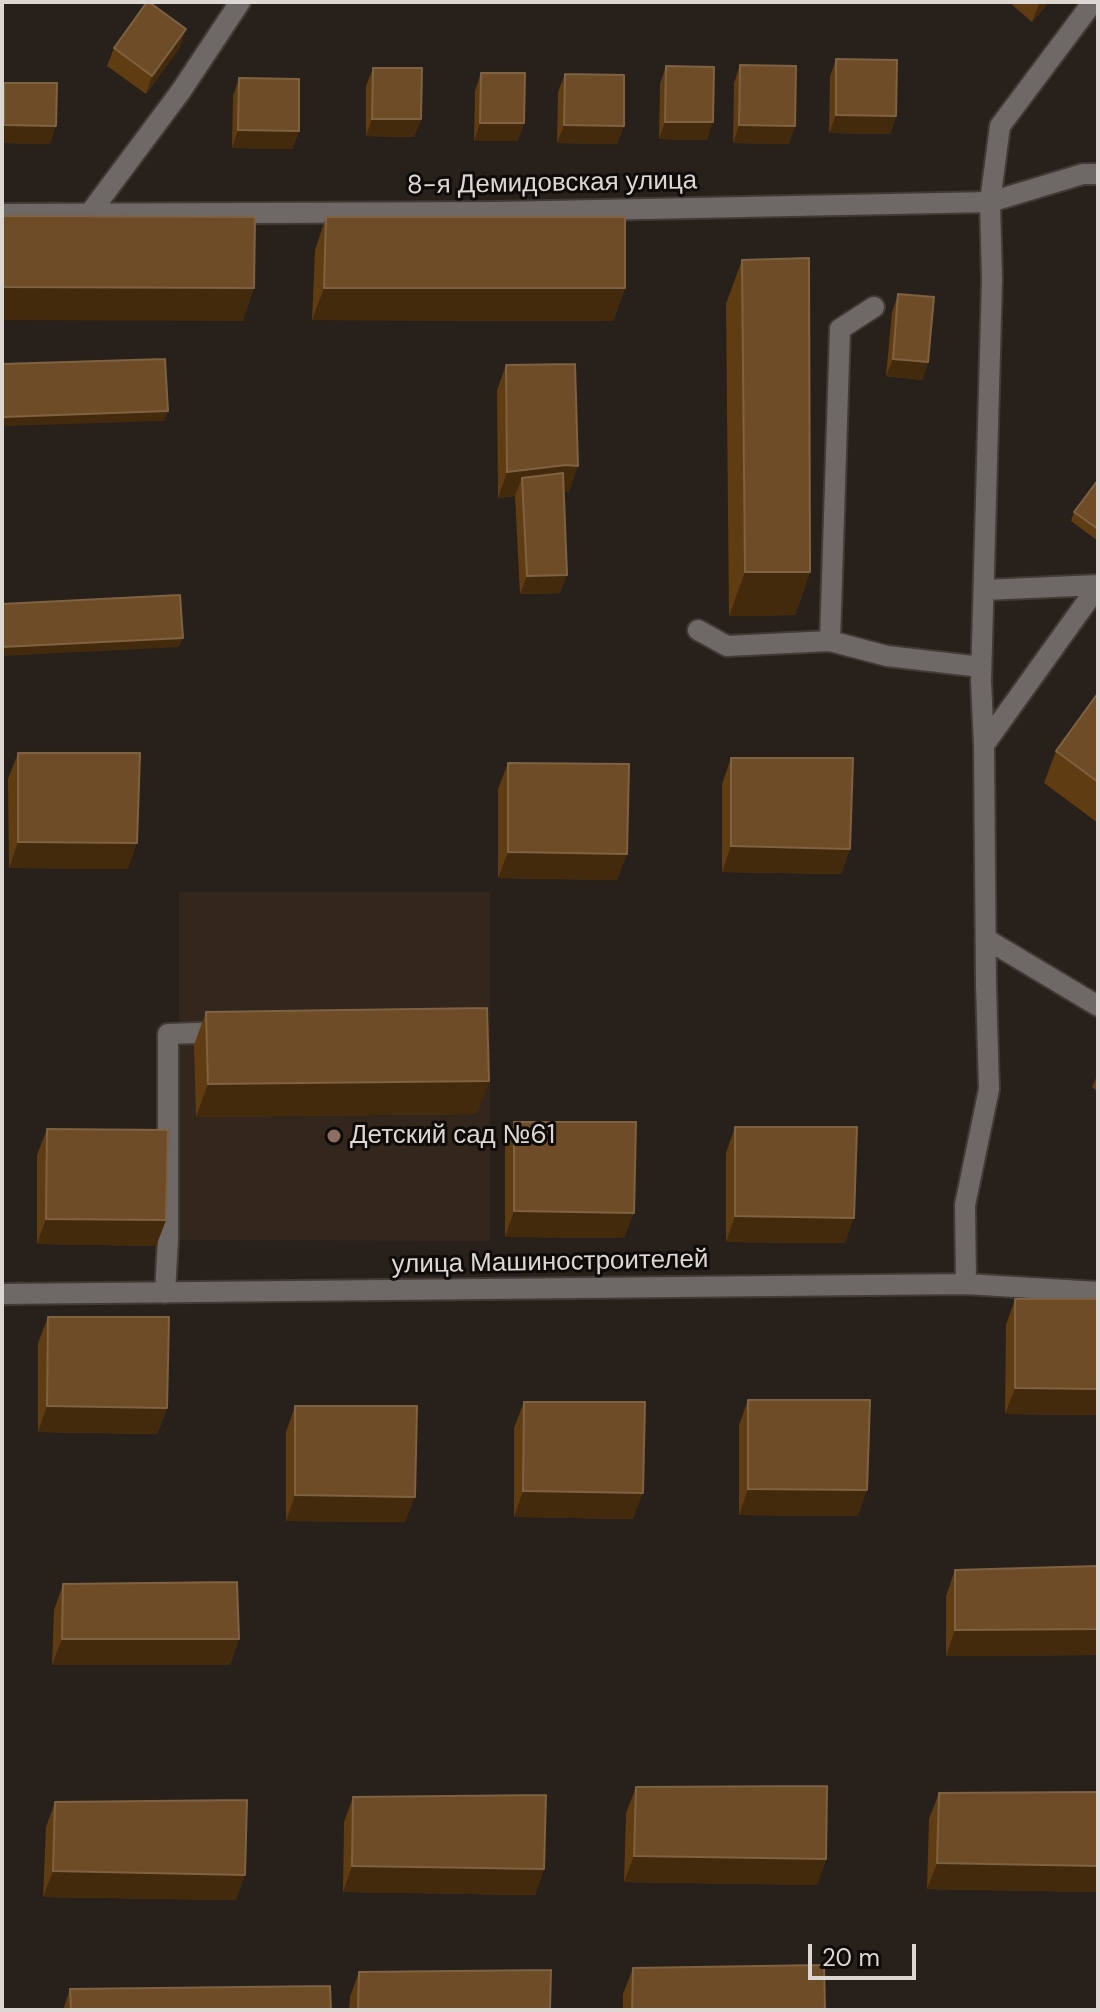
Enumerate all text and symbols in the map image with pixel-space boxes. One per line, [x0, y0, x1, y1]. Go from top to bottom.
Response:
street label: 8-я Демидовская улица [407, 166, 697, 202]
place label: Детский сад №61 [350, 1120, 555, 1152]
marker: Детский сад №61 [325, 1127, 343, 1145]
street label: улица Машиностроителей [391, 1245, 709, 1281]
scale bar [812, 1928, 920, 1978]
text: 20 m [822, 1942, 880, 1973]

